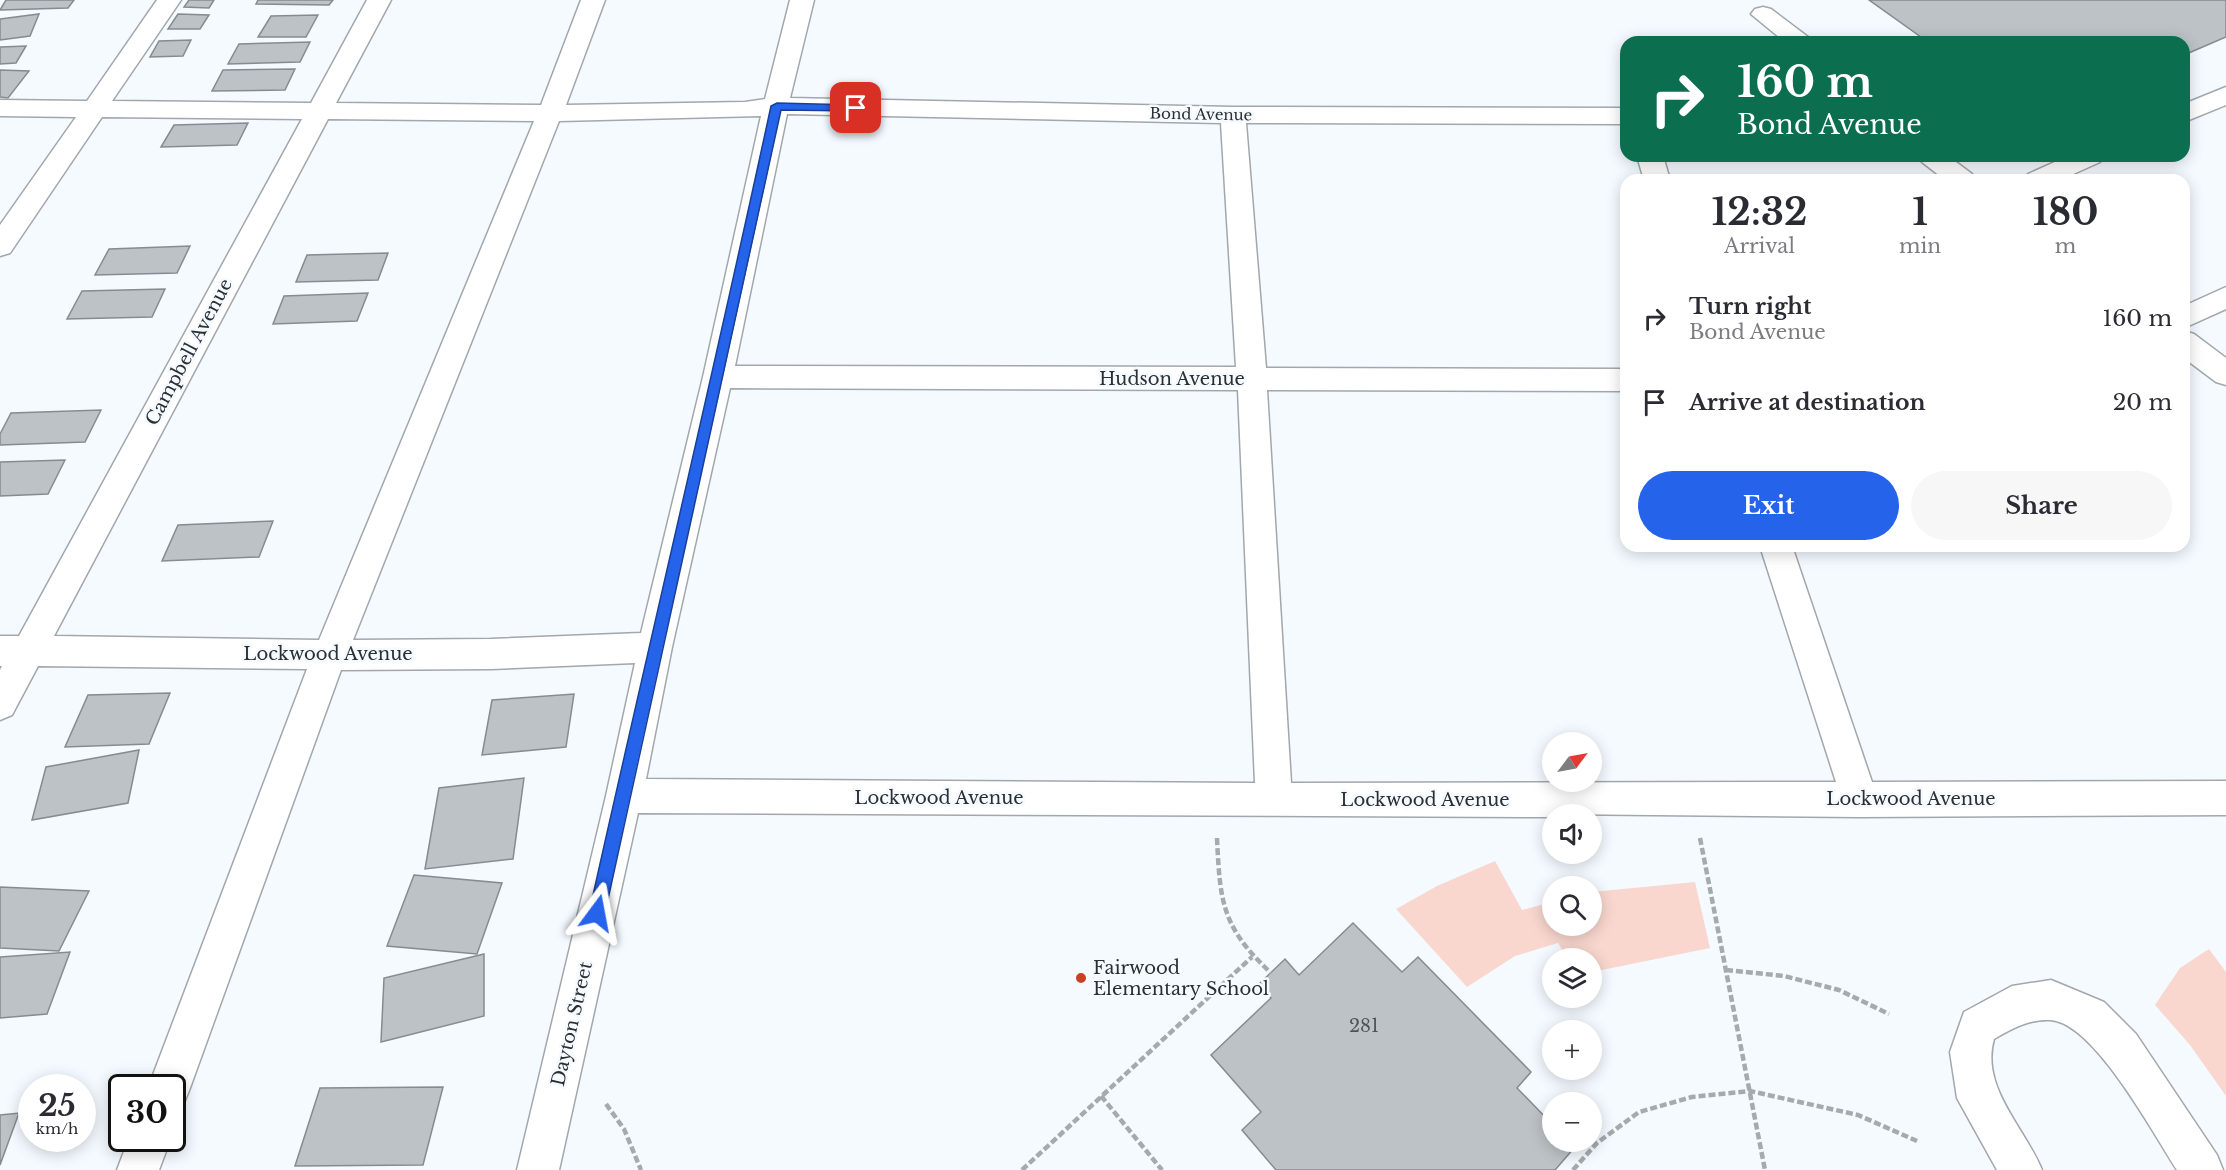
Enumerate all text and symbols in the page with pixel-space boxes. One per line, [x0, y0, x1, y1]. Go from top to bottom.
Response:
text: 160 m [1737, 56, 1873, 108]
icon: right [1638, 60, 1716, 138]
pin [830, 82, 881, 133]
icon: arrive [839, 91, 872, 124]
street label: Bond Avenue [1150, 104, 1252, 124]
text: Bond Avenue [1737, 108, 1922, 141]
text: 12:32 [1712, 190, 1807, 235]
text: 1 [1912, 190, 1928, 235]
text: 180 [2033, 190, 2098, 235]
text: Arrival [1724, 234, 1795, 258]
text: min [1899, 234, 1941, 258]
text: m [2055, 234, 2076, 258]
street label: Campbell Avenue [141, 275, 237, 429]
text: Turn right [1689, 293, 1811, 320]
icon: right [1638, 302, 1671, 335]
text: 160 m [2102, 305, 2172, 332]
text: Bond Avenue [1689, 320, 1826, 344]
street label: Hudson Avenue [1099, 368, 1245, 390]
icon: arrive [1638, 386, 1671, 419]
text: Arrive at destination [1689, 389, 1926, 416]
text: 20 m [2113, 389, 2172, 416]
button: Exit [1638, 471, 1899, 540]
button: Share [1911, 471, 2172, 540]
street label: Lockwood Avenue [243, 643, 413, 665]
north arrow [1542, 732, 1602, 792]
map controls [1542, 732, 1602, 1152]
street label: Lockwood Avenue [854, 787, 1024, 809]
street label: Lockwood Avenue [1826, 788, 1996, 810]
street label: Lockwood Avenue [1340, 789, 1510, 811]
button: sound [1542, 804, 1602, 864]
button: search [1542, 876, 1602, 936]
position arrow [565, 881, 629, 945]
button: layers [1542, 948, 1602, 1008]
place label: Fairwood Elementary School [1093, 957, 1269, 1000]
street label: Dayton Street [547, 959, 597, 1088]
marker: Fairwood Elementary School [1074, 971, 1088, 985]
house number: 281 [1349, 1015, 1379, 1037]
button: + [1542, 1020, 1602, 1080]
speed limit sign: 30 [108, 1074, 186, 1152]
text: 25 [38, 1087, 76, 1124]
button: − [1542, 1092, 1602, 1152]
text: km/h [36, 1119, 78, 1138]

